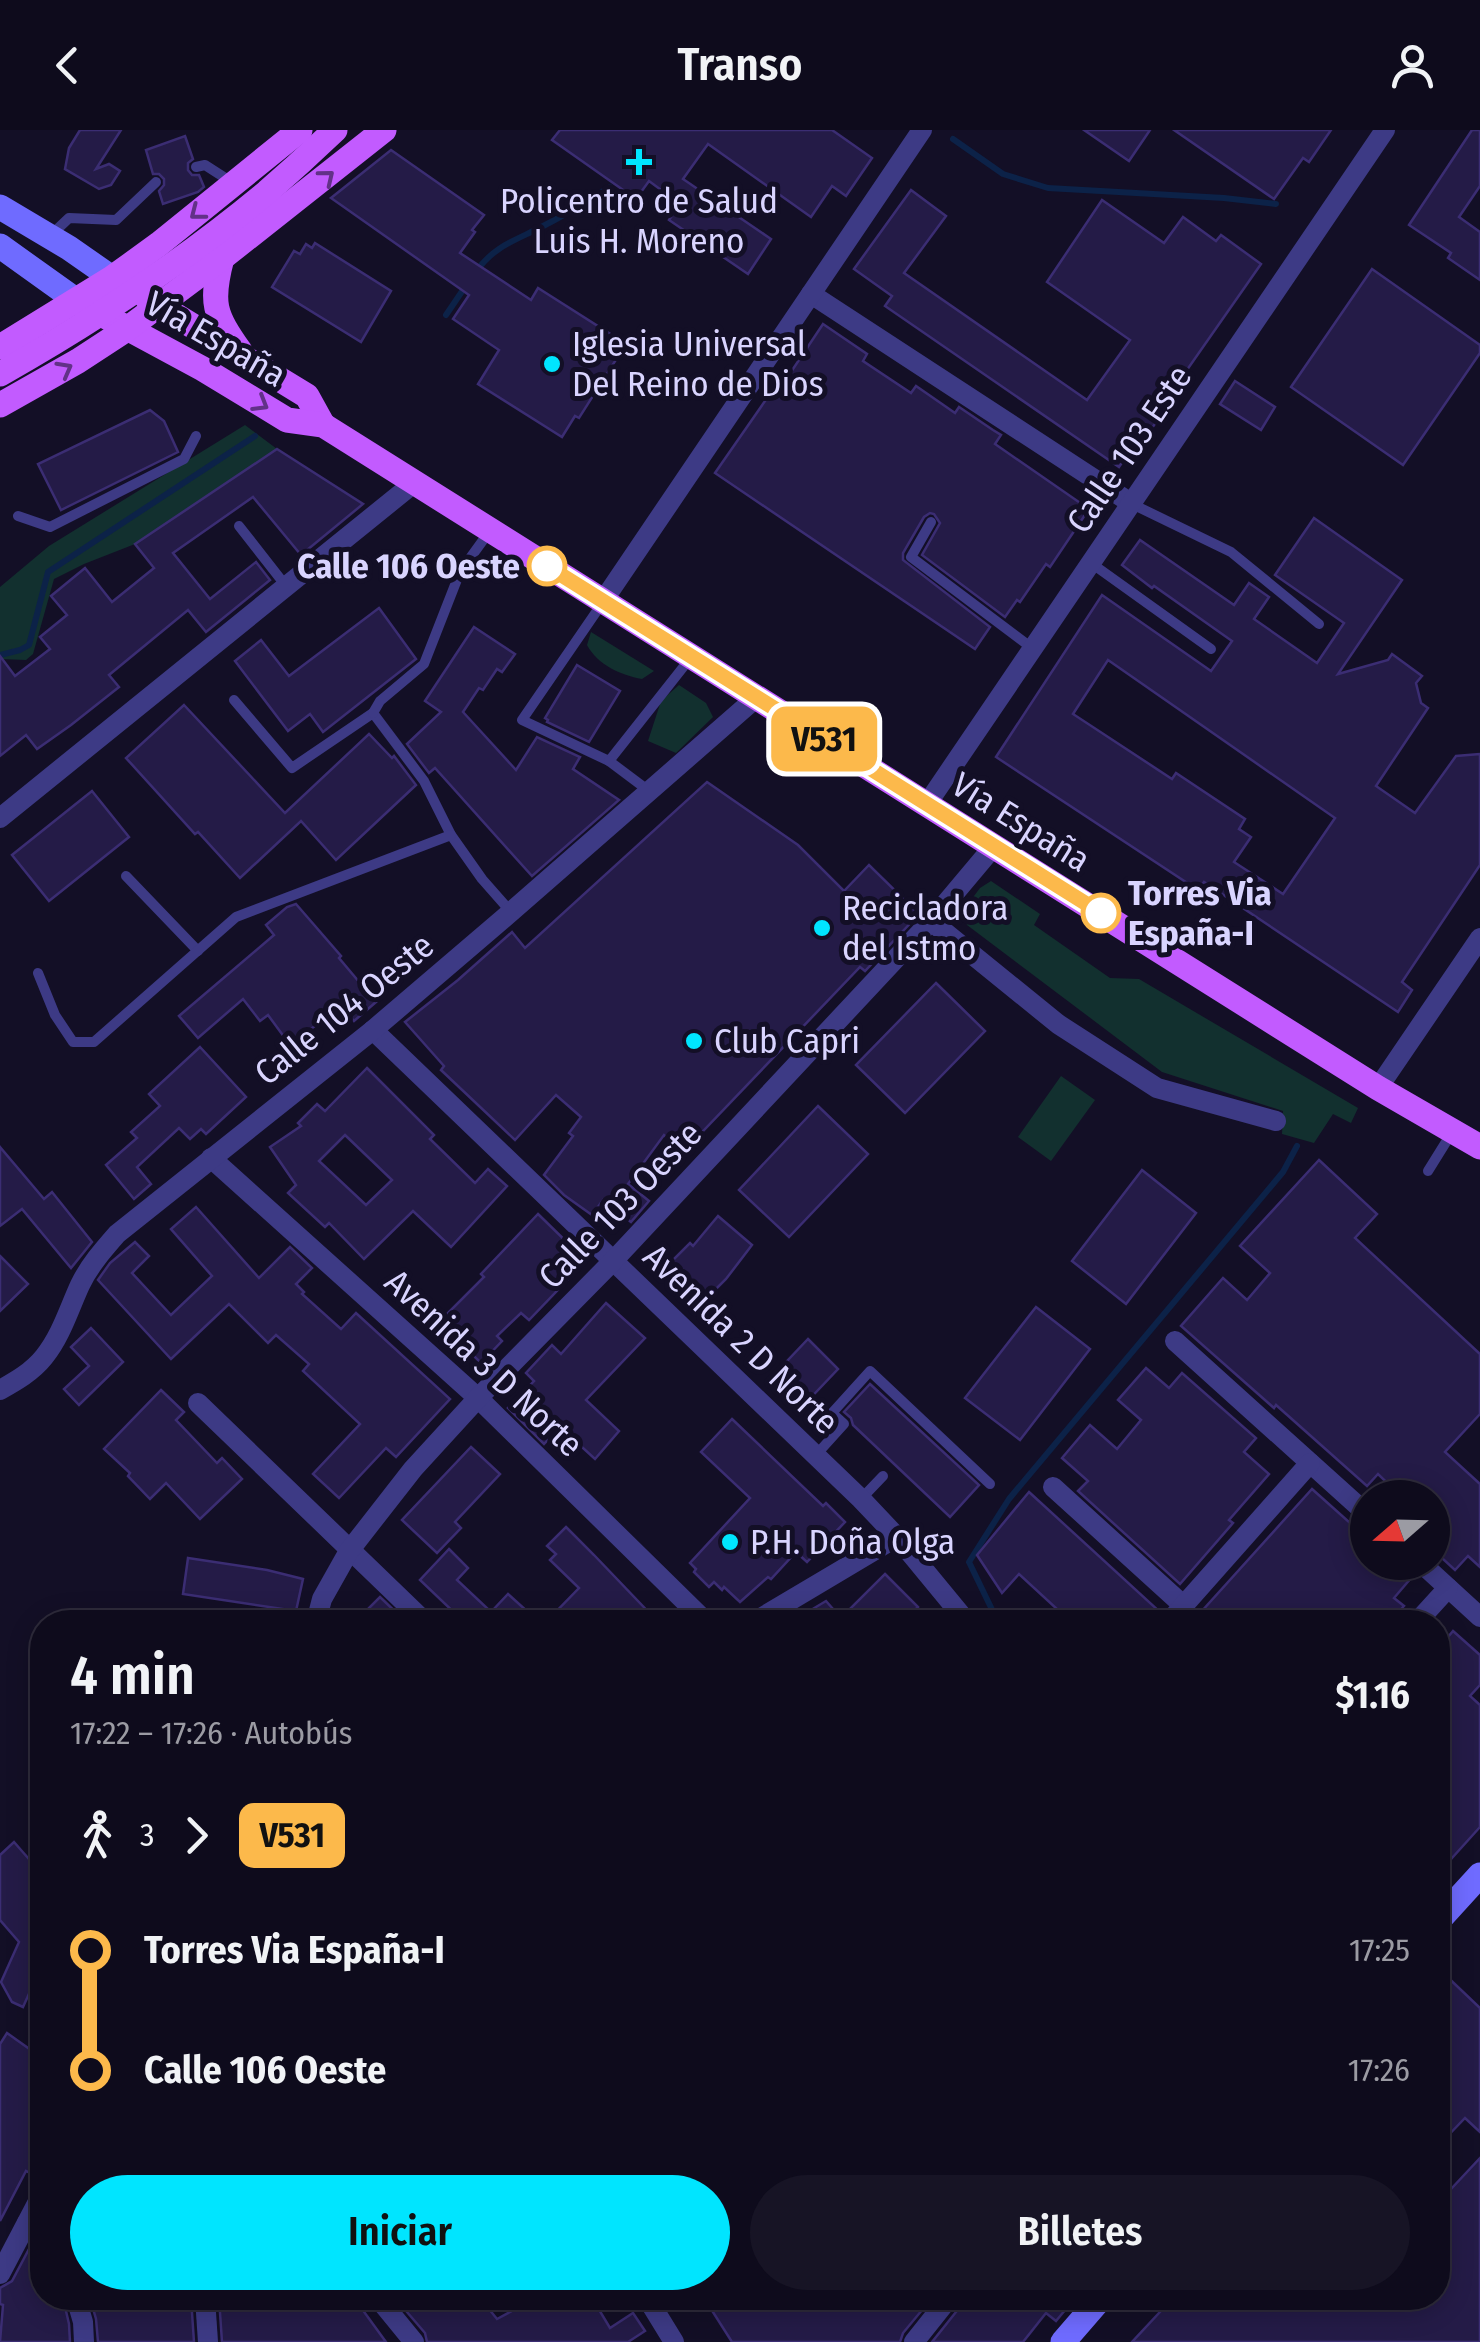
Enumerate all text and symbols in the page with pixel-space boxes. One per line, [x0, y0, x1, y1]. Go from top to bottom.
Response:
icon: back [40, 38, 95, 93]
text: Transo [678, 38, 802, 92]
icon: person [1385, 38, 1440, 93]
marker: Policentro de Salud Luis H. Moreno [626, 149, 652, 175]
one-way arrow [315, 171, 333, 188]
place label: Policentro de Salud Luis H. Moreno [500, 180, 778, 262]
one-way arrow [191, 201, 209, 219]
street label: Vía España [139, 282, 293, 396]
place label: Iglesia Universal Del Reino de Dios [572, 323, 824, 405]
marker: Iglesia Universal Del Reino de Dios [541, 353, 563, 375]
street label: Calle 103 Este [1058, 357, 1200, 541]
one-way arrow [54, 361, 72, 381]
one-way arrow [250, 392, 268, 411]
place label: Calle 106 Oeste [297, 545, 520, 587]
marker: Calle 106 Oeste [528, 547, 566, 585]
line badge: V531 [754, 706, 894, 772]
text: V531 [791, 718, 857, 760]
street label: Vía España [944, 763, 1098, 881]
place label: Torres Via España-I [1128, 872, 1272, 954]
place label: Recicladora del Istmo [842, 887, 1008, 969]
marker: Torres Via España-I [1082, 894, 1120, 932]
marker: Recicladora del Istmo [811, 917, 833, 939]
street label: Calle 104 Oeste [246, 924, 442, 1094]
place label: Club Capri [714, 1020, 860, 1062]
marker: Club Capri [683, 1030, 705, 1052]
street label: Calle 103 Oeste [530, 1113, 710, 1297]
street label: Avenida 2 D Norte [635, 1235, 847, 1443]
street label: Avenida 3 D Norte [376, 1261, 592, 1465]
north arrow [1350, 1480, 1450, 1580]
map controls [1350, 1480, 1450, 1580]
place label: P.H. Doña Olga [750, 1521, 955, 1563]
marker: P.H. Doña Olga [719, 1531, 741, 1553]
text: 4 min [70, 1643, 195, 1709]
text: $1.16 [1336, 1672, 1410, 1718]
text: 17:22 – 17:26 · Autobús [70, 1714, 353, 1752]
icon: walk [70, 1808, 125, 1863]
icon: forward [169, 1808, 224, 1863]
text: V531 [259, 1814, 325, 1856]
text: 3 [140, 1816, 154, 1854]
text: Torres Via España-I [144, 1927, 445, 1973]
text: 17:25 [1349, 1931, 1410, 1969]
text: Calle 106 Oeste [144, 2047, 386, 2093]
text: 17:26 [1348, 2051, 1410, 2089]
button: Iniciar [70, 2175, 730, 2290]
button: Billetes [750, 2175, 1410, 2290]

